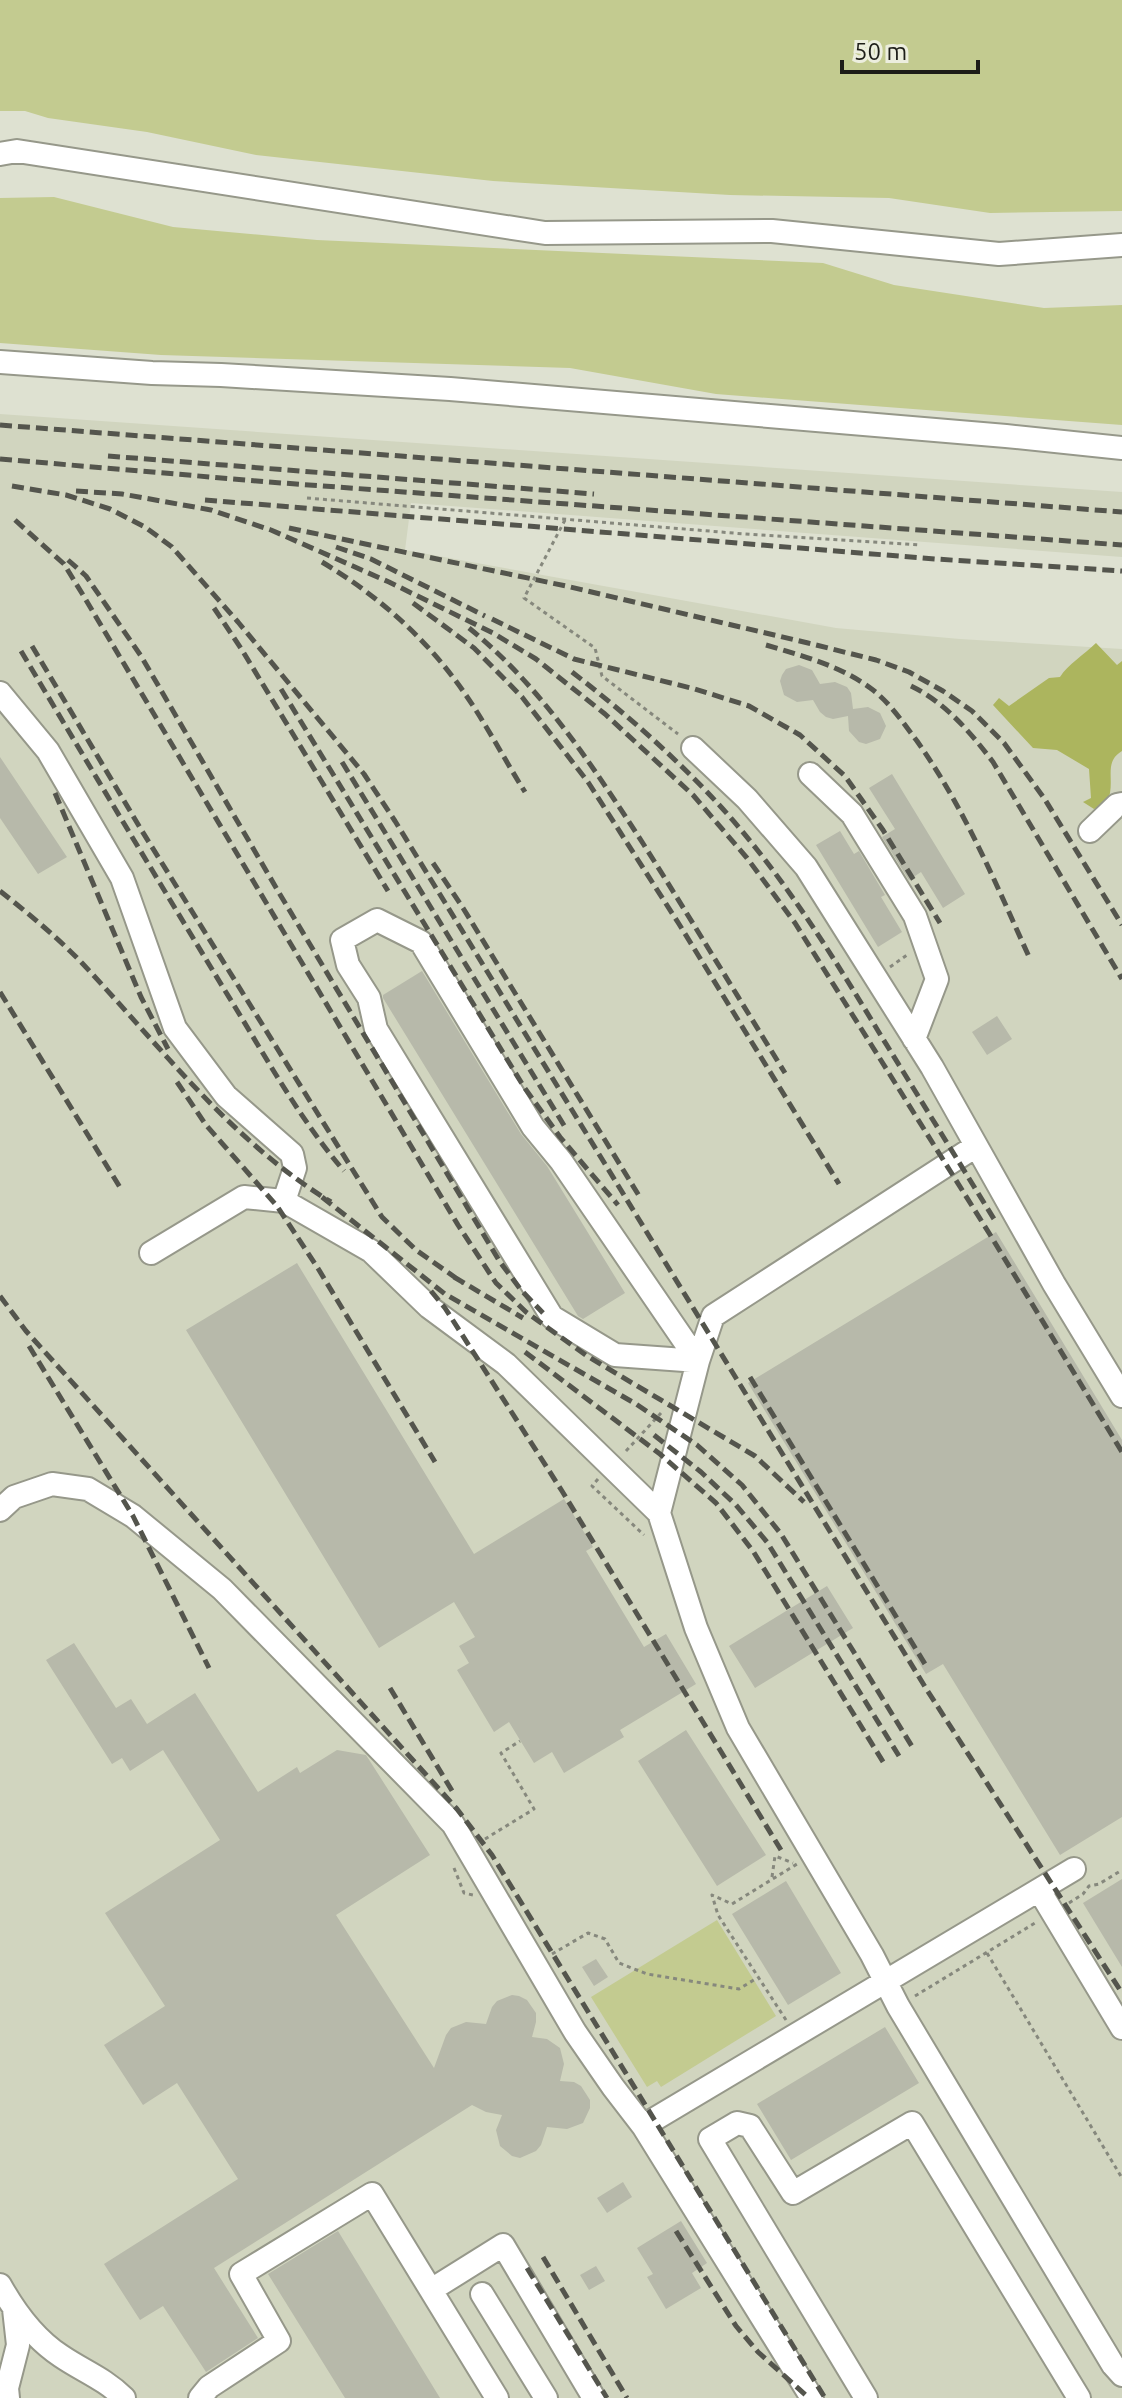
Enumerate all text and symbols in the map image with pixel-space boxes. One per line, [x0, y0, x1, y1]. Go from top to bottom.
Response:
scale bar [842, 24, 978, 74]
text: 50 m [854, 38, 907, 65]

